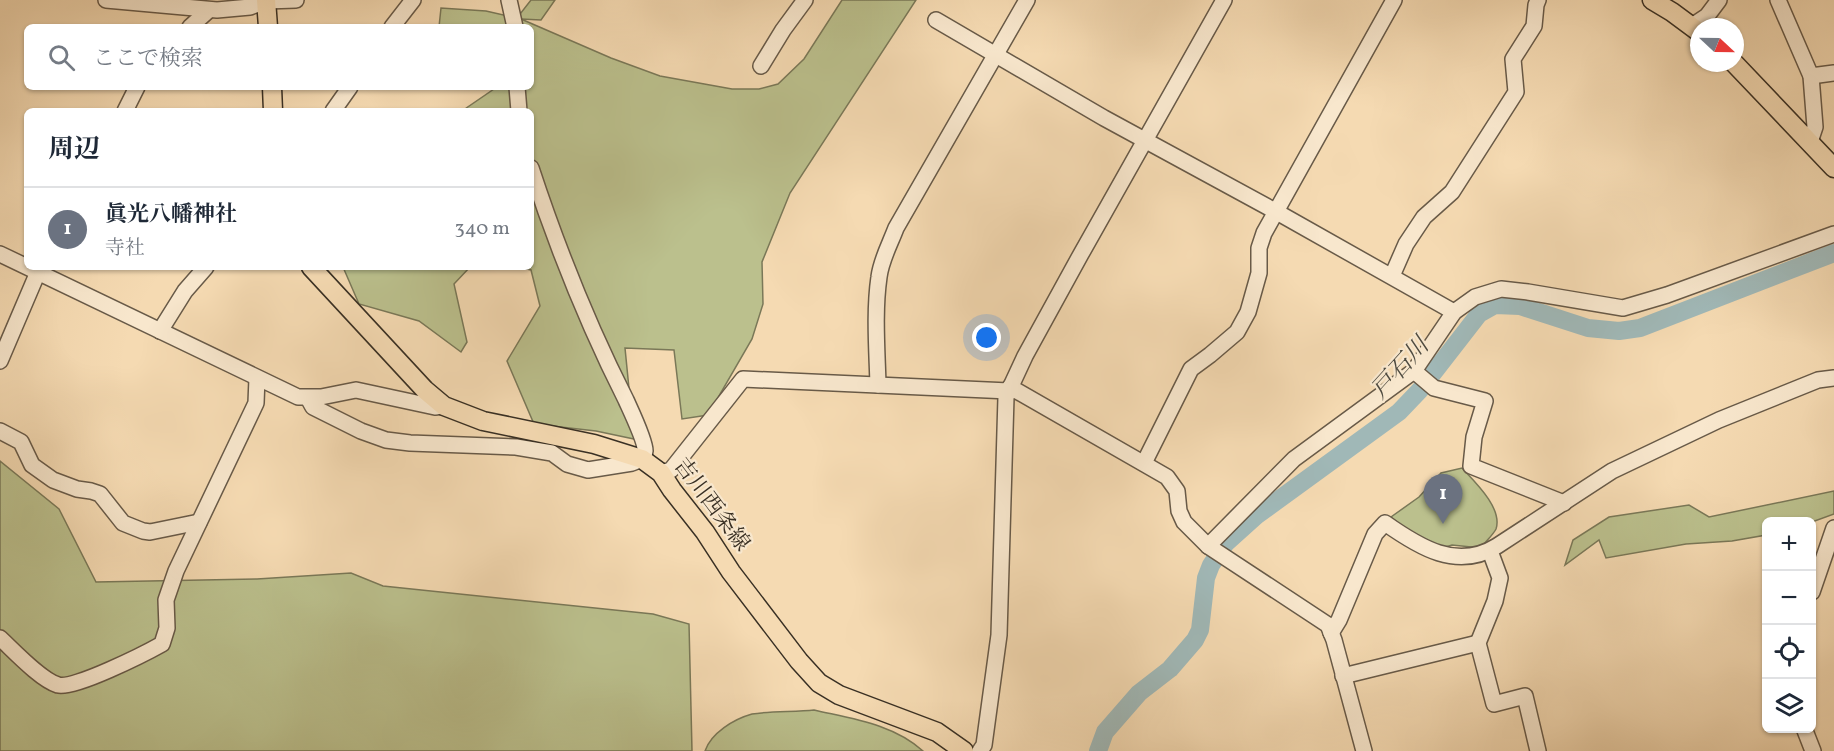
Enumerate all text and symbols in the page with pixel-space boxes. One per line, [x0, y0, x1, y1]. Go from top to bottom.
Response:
north arrow [1690, 18, 1744, 72]
search box [24, 24, 534, 90]
icon: search [45, 41, 78, 74]
text: ここで検索 [93, 44, 203, 75]
text: 周辺 [48, 132, 100, 168]
text: 眞光八幡神社 [105, 200, 237, 231]
text: 1 [63, 215, 72, 243]
text: 340 m [454, 215, 510, 243]
text: 寺社 [105, 235, 145, 263]
your location [972, 323, 1001, 352]
water label: 戸石川 [1364, 329, 1440, 407]
street label: 吉川西条線 [666, 452, 756, 558]
pin: 1 [1424, 474, 1462, 524]
map controls [1762, 517, 1816, 733]
button: + [1762, 517, 1816, 571]
button: − [1762, 571, 1816, 625]
button: locate [1762, 625, 1816, 679]
button: layers [1762, 679, 1816, 733]

